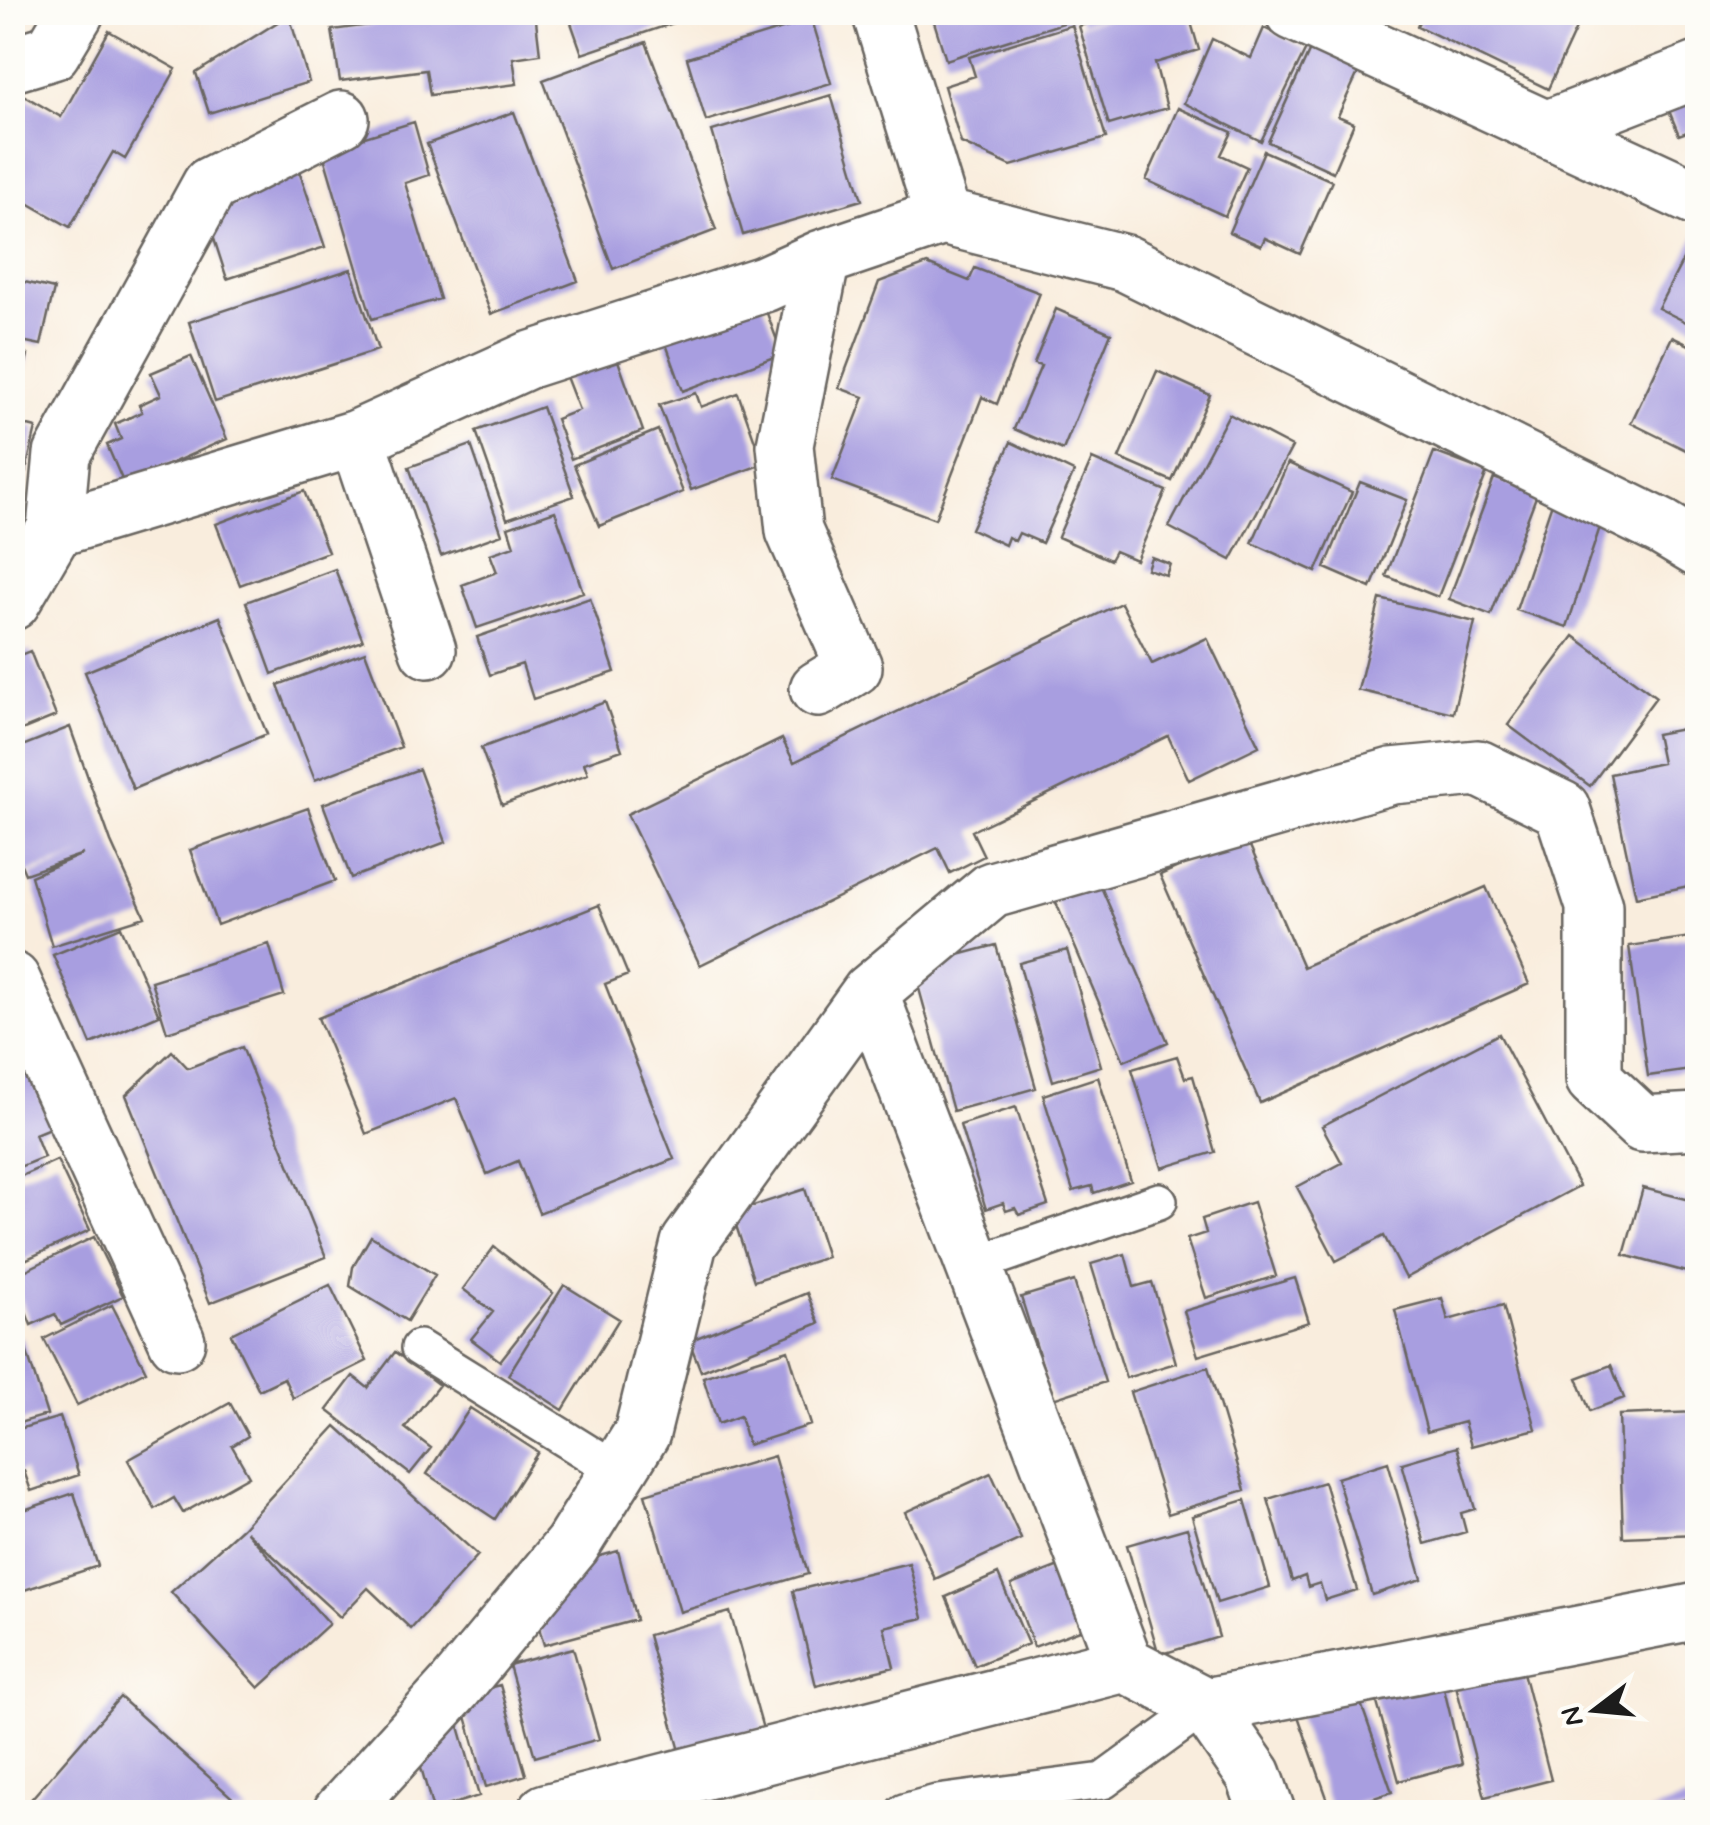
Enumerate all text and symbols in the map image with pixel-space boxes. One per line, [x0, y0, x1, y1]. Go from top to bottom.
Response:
north arrow [1545, 1660, 1645, 1760]
text: N [1553, 1702, 1594, 1730]

